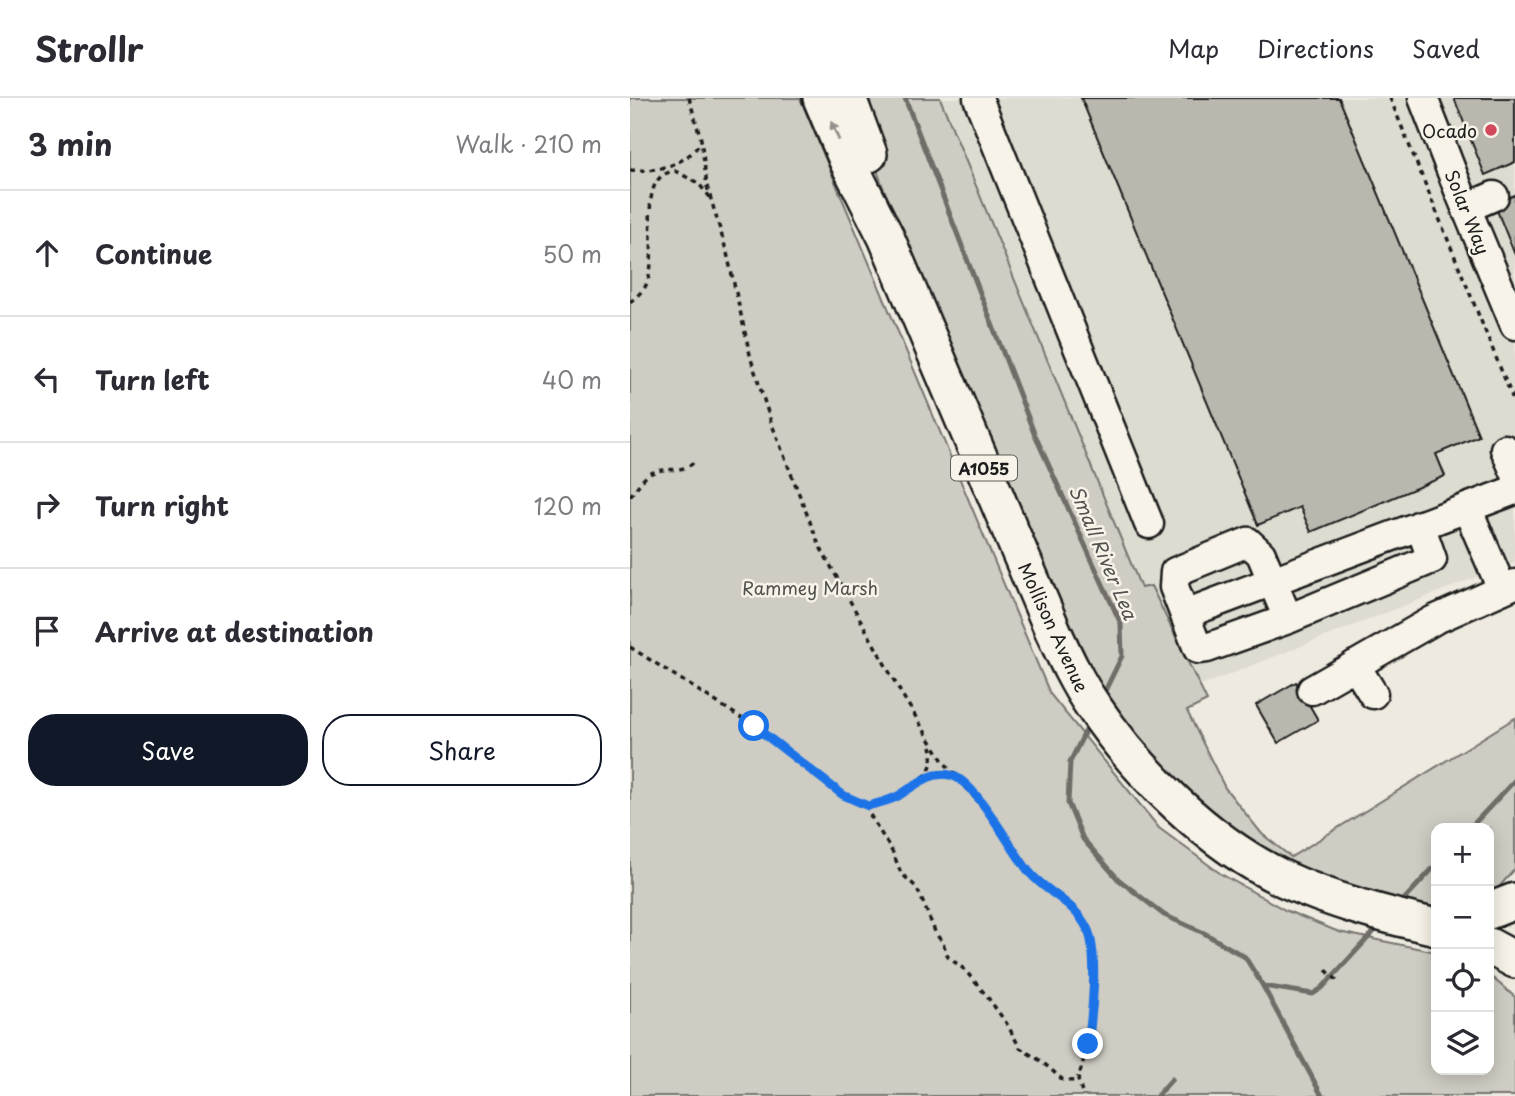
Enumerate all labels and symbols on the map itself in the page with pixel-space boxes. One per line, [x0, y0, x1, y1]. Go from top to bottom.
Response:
place label: Ocado [1422, 117, 1477, 144]
one-way arrow [829, 121, 841, 141]
marker: Ocado [1483, 122, 1499, 138]
street label: Solar Way [1439, 166, 1497, 258]
road number: A1055 [951, 456, 1017, 480]
water label: Small River Lea [1063, 481, 1145, 625]
street label: Mollison Avenue [1012, 558, 1096, 697]
park label: Rammey Marsh [742, 574, 878, 601]
route start [738, 710, 769, 741]
route end [1072, 1028, 1103, 1059]

